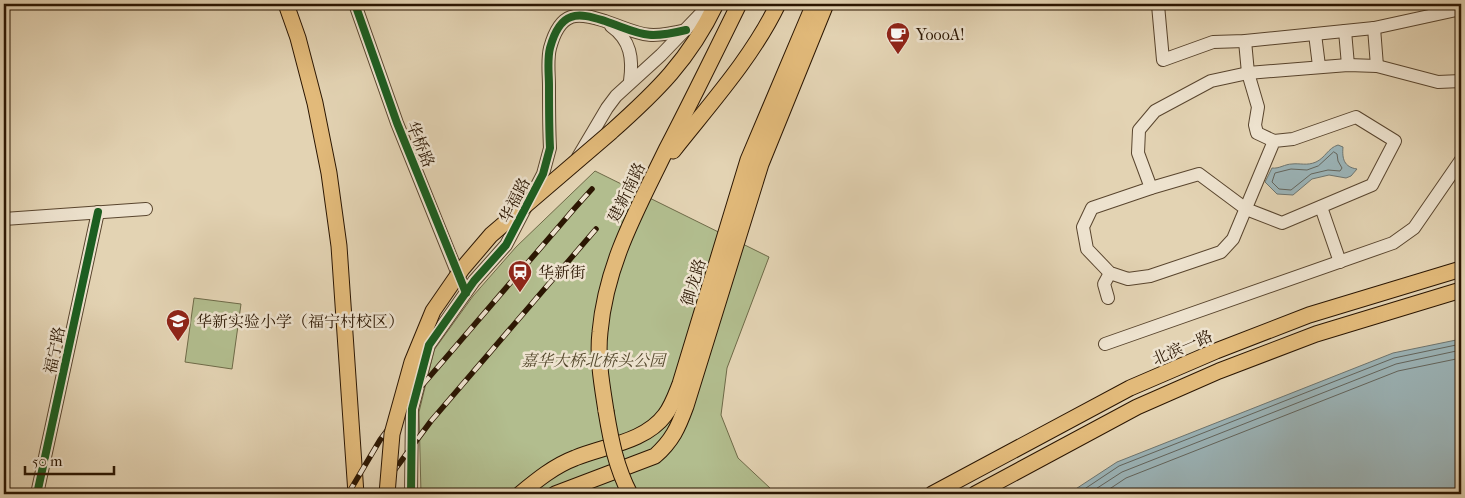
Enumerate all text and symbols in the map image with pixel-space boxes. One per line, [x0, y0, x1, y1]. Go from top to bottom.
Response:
cafe icon: YoooA! [885, 21, 911, 55]
place label: YoooA! [915, 25, 964, 44]
street label: 华桥路 [403, 118, 438, 170]
street label: 建新南路 [604, 159, 649, 225]
street label: 华福路 [495, 175, 534, 226]
street label: 御龙路 [677, 256, 710, 308]
station icon: 华新街 [507, 259, 533, 293]
place label: 华新街 [538, 263, 586, 282]
school or university icon: 华新实验小学（福宁村校区） [165, 308, 191, 342]
place label: 华新实验小学（福宁村校区） [196, 312, 404, 331]
street label: 福宁路 [40, 325, 69, 376]
street label: 北滨一路 [1149, 326, 1215, 369]
park label: 嘉华大桥北桥头公园 [521, 351, 668, 370]
scale bar [25, 443, 114, 475]
text: 50 m [32, 452, 63, 470]

